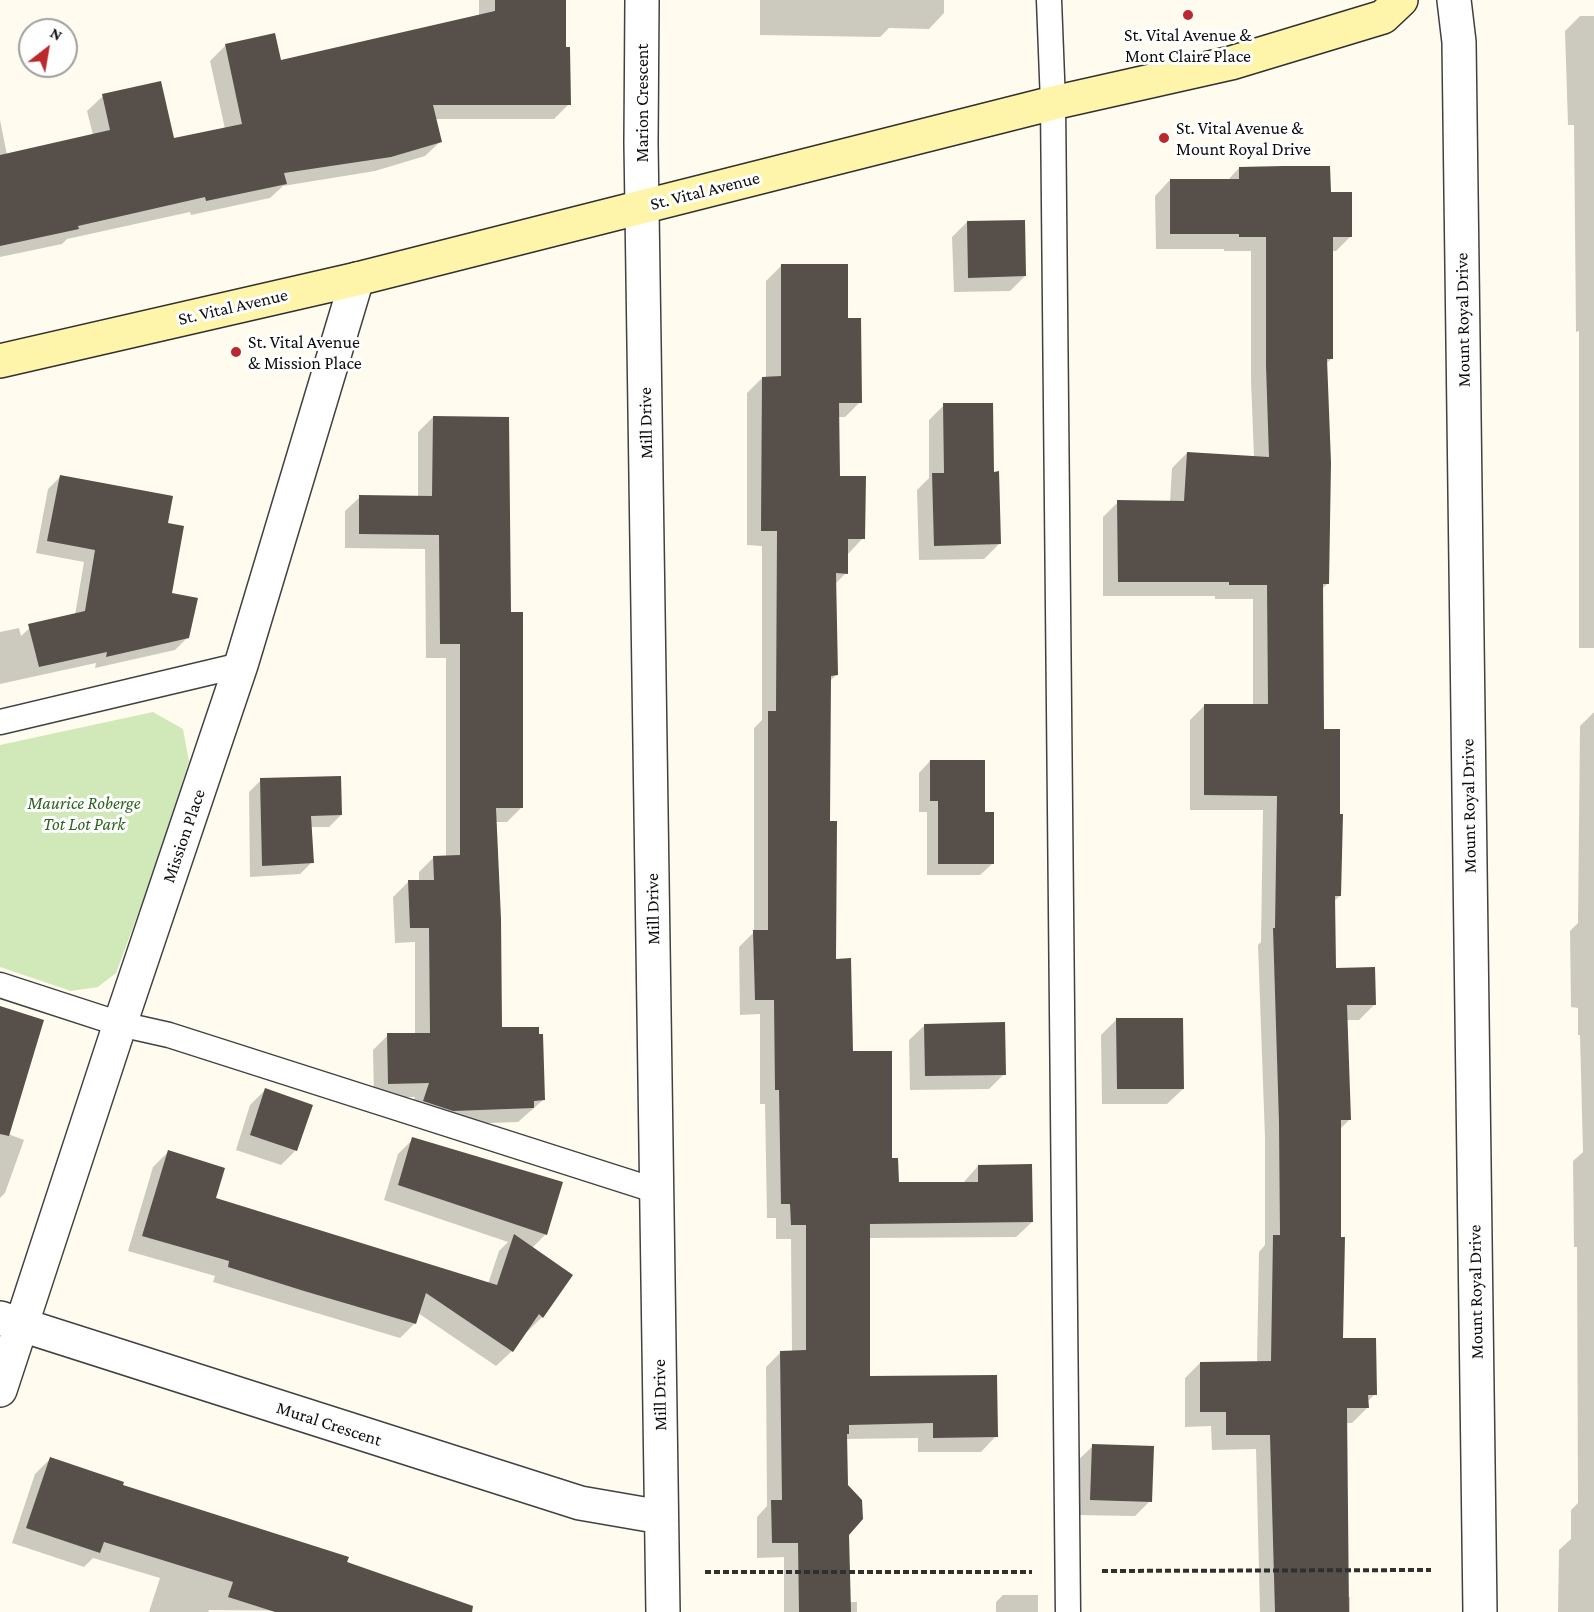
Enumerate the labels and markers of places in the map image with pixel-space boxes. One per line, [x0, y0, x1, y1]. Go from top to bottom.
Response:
marker: St. Vital Avenue & Mont Claire Place [1181, 8, 1195, 22]
place label: St. Vital Avenue & Mont Claire Place [1124, 24, 1252, 66]
place label: St. Vital Avenue & Mount Royal Drive [1176, 117, 1311, 160]
marker: St. Vital Avenue & Mount Royal Drive [1157, 131, 1171, 145]
place label: St. Vital Avenue & Mission Place [248, 331, 362, 374]
marker: St. Vital Avenue & Mission Place [229, 345, 243, 359]

